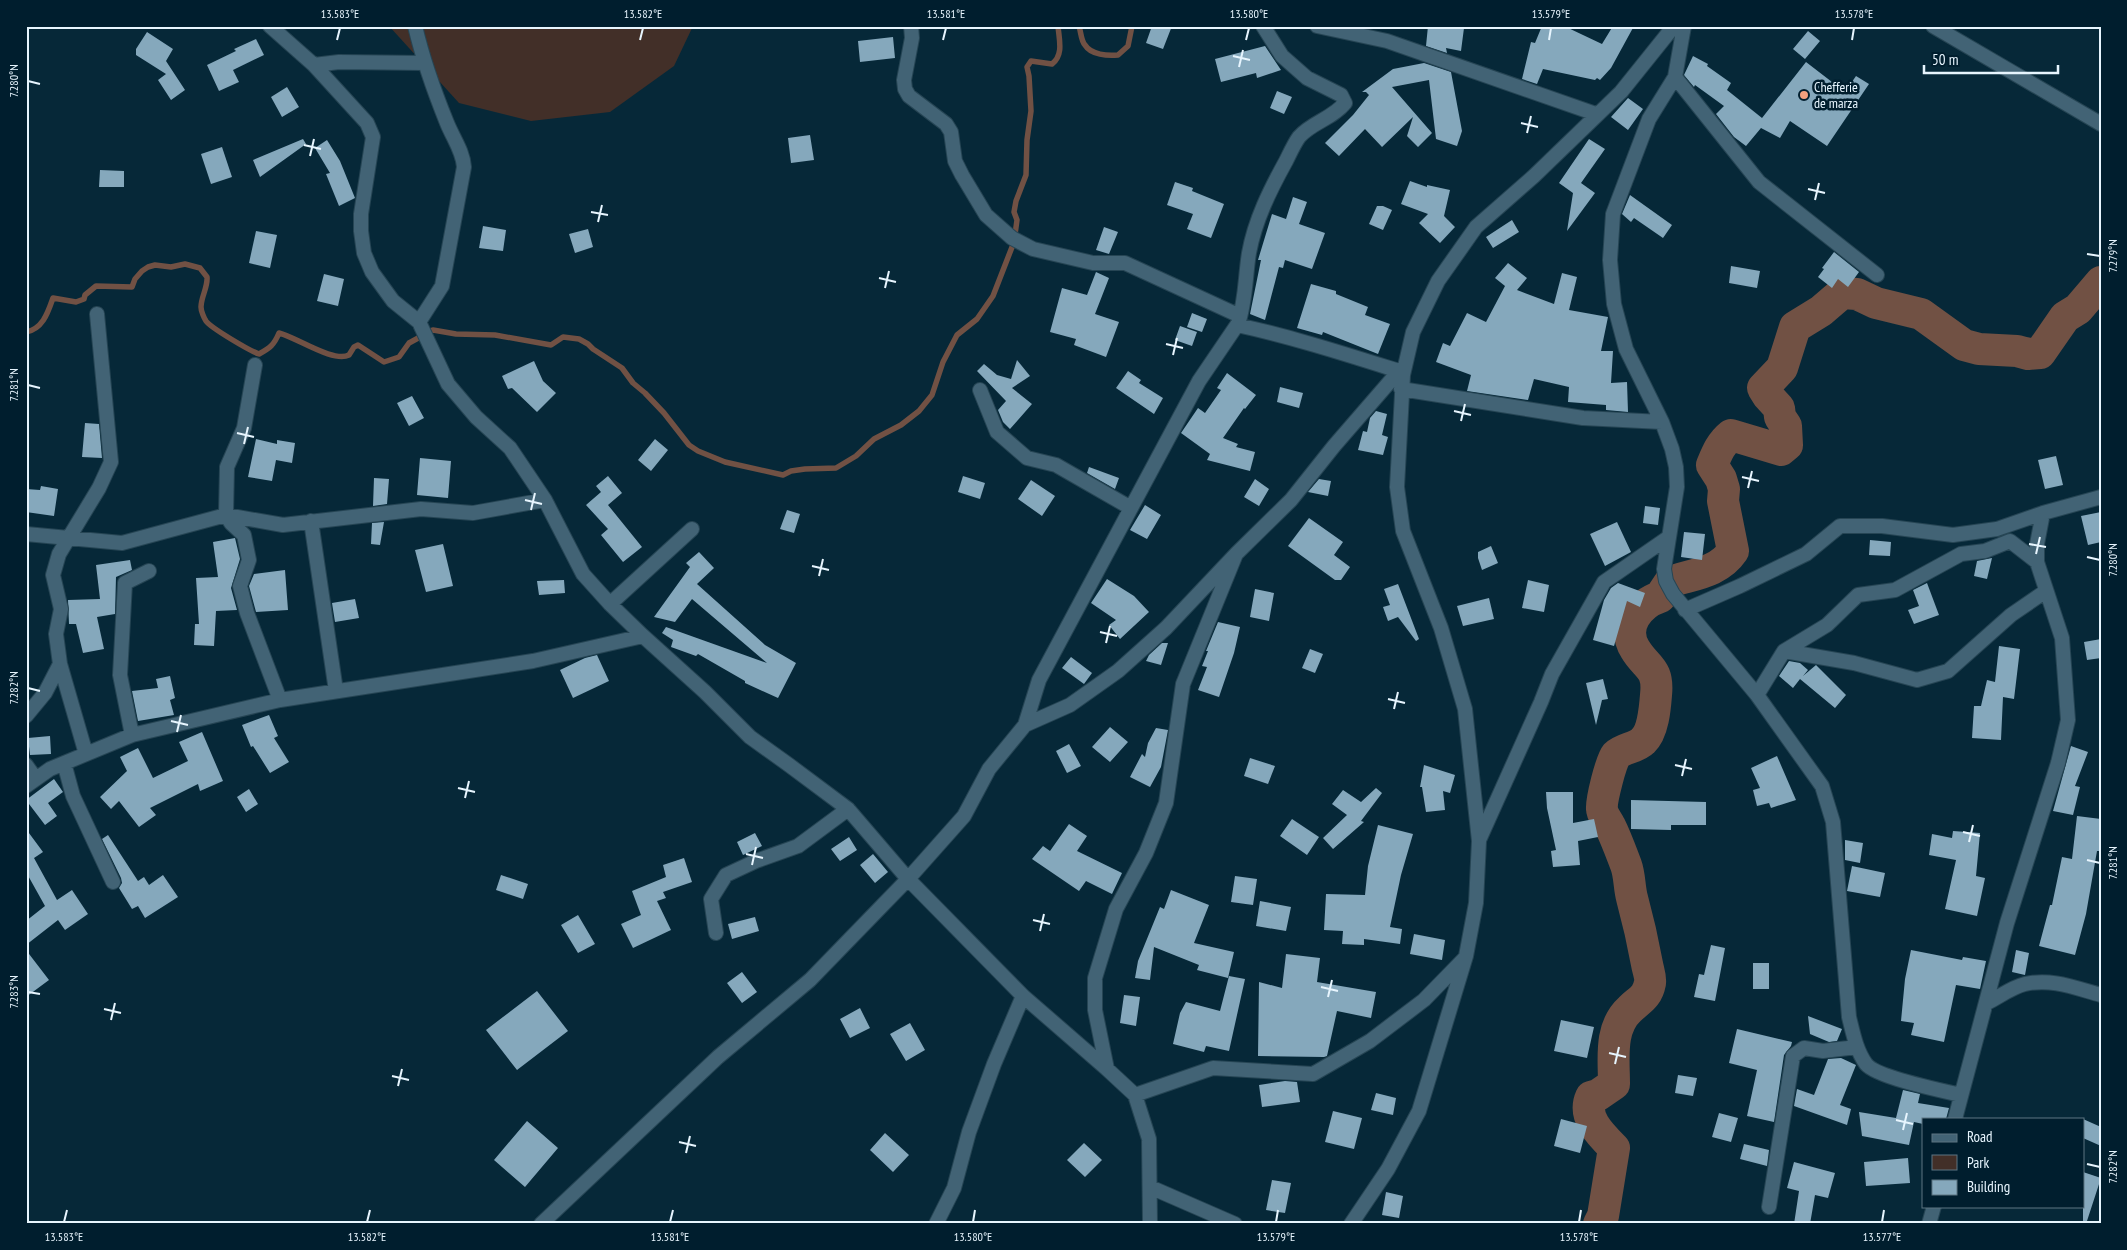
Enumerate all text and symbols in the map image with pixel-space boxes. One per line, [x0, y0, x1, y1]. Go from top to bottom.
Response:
text: 13.583°E [321, 6, 359, 21]
text: 13.582°E [624, 6, 662, 21]
text: 13.581°E [927, 6, 965, 21]
text: 13.580°E [1230, 6, 1268, 21]
text: 13.579°E [1532, 6, 1570, 21]
text: 13.578°E [1835, 6, 1873, 21]
scale bar [1924, 42, 2058, 74]
text: 50 m [1932, 50, 1958, 69]
text: 7.280°N [6, 64, 21, 98]
place label: Chefferie de marza [1814, 78, 1858, 112]
marker: Chefferie de marza [1798, 89, 1810, 101]
text: 7.279°N [2105, 239, 2120, 273]
text: 7.281°N [6, 368, 21, 402]
text: 7.280°N [2105, 543, 2120, 577]
text: 7.282°N [6, 671, 21, 705]
text: 7.281°N [2105, 846, 2120, 880]
text: 7.283°N [6, 975, 21, 1009]
legend [1922, 1118, 2084, 1208]
text: Road [1967, 1127, 1993, 1146]
text: 7.282°N [2105, 1150, 2120, 1184]
text: Park [1967, 1153, 1989, 1172]
text: Building [1967, 1177, 2010, 1196]
text: 13.583°E [45, 1229, 83, 1244]
text: 13.582°E [348, 1229, 386, 1244]
text: 13.581°E [651, 1229, 689, 1244]
text: 13.580°E [954, 1229, 992, 1244]
text: 13.579°E [1257, 1229, 1295, 1244]
text: 13.578°E [1560, 1229, 1598, 1244]
text: 13.577°E [1863, 1229, 1901, 1244]

